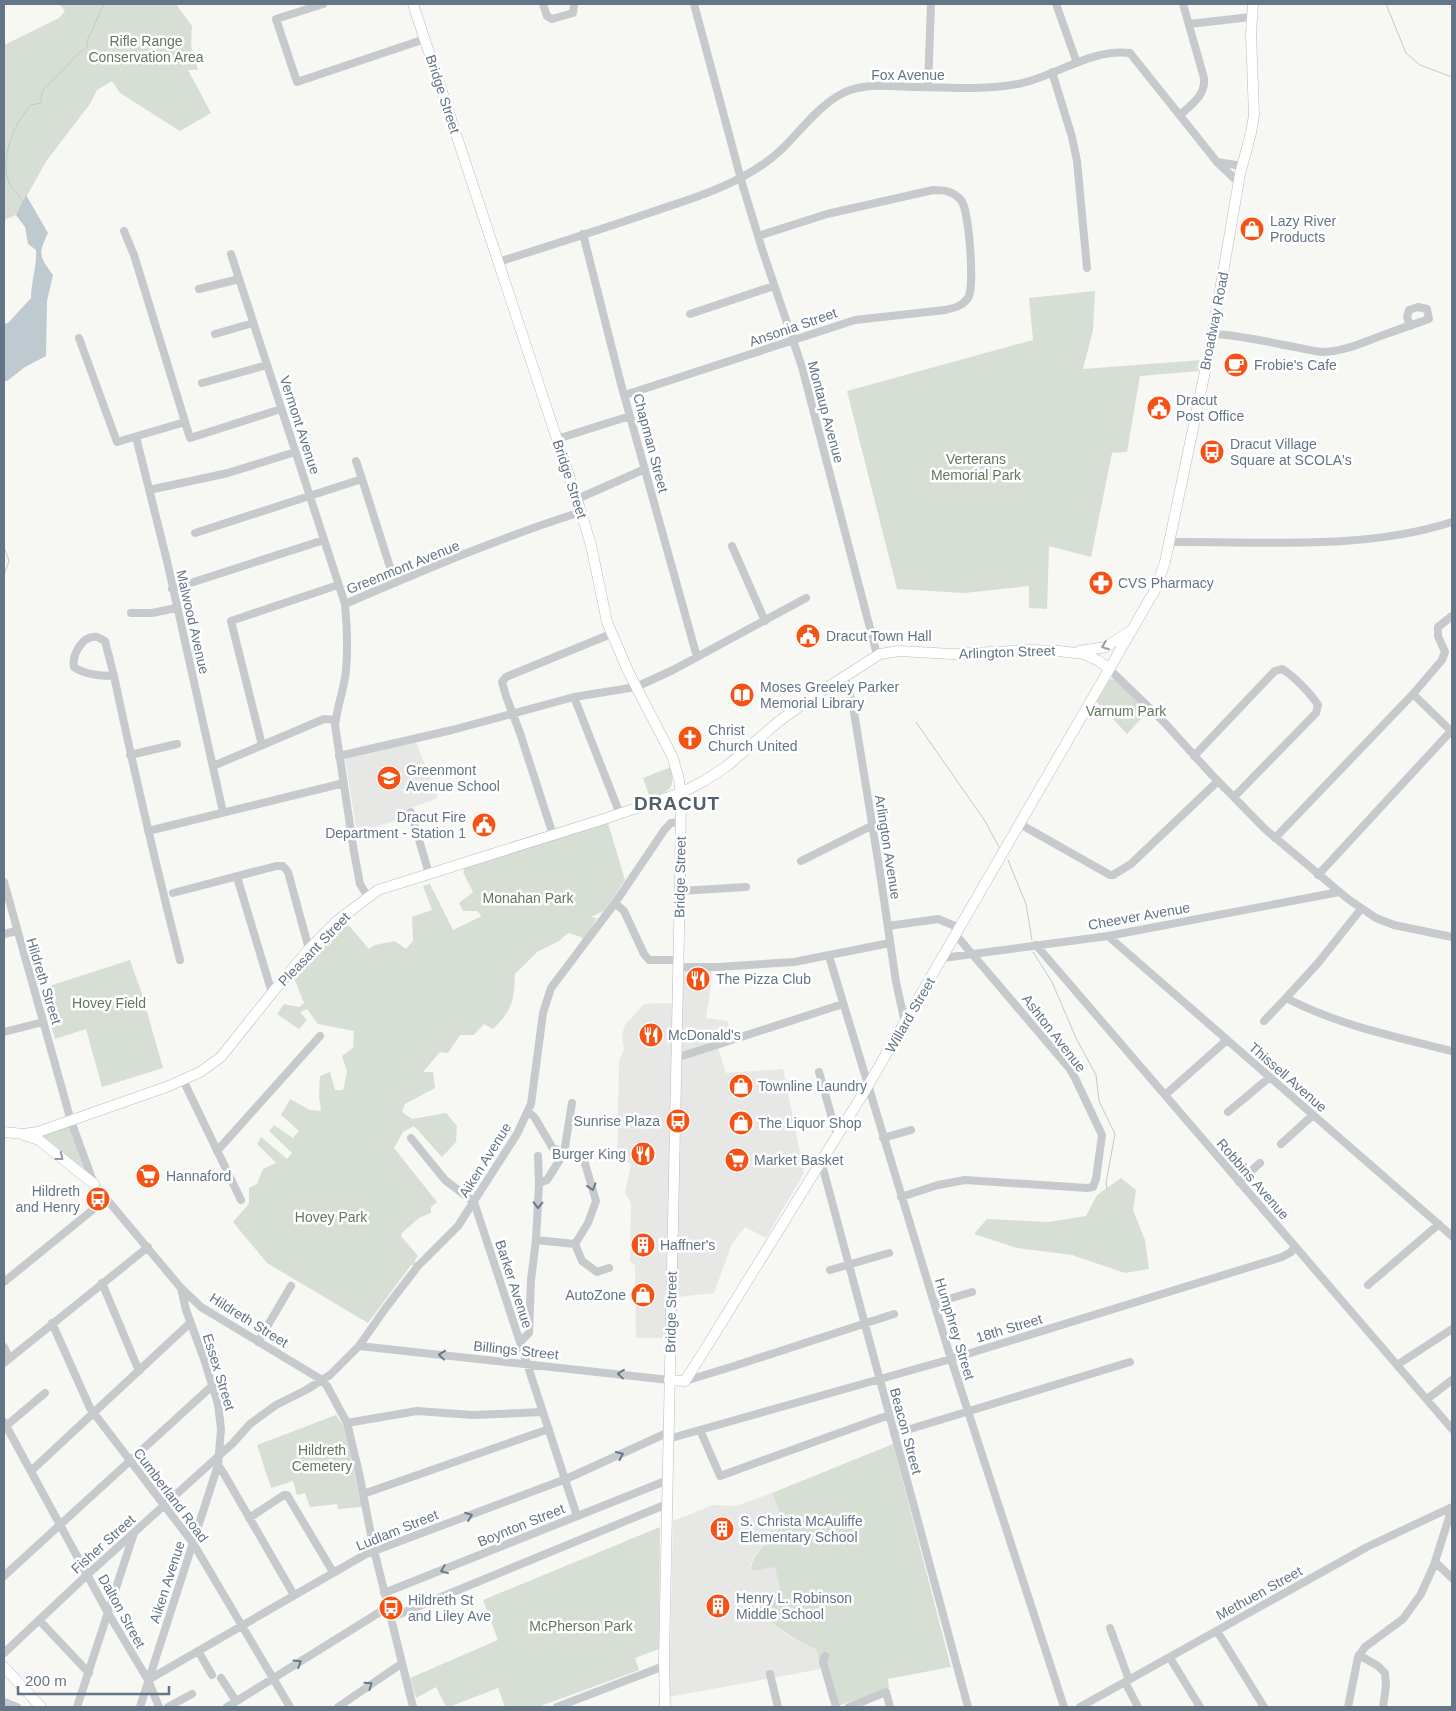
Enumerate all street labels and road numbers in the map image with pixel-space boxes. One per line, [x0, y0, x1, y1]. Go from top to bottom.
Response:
street label: Bridge Street [423, 53, 463, 135]
street label: Fox Avenue [871, 67, 945, 83]
street label: Broadway Road [1197, 271, 1231, 371]
street label: Ansonia Street [747, 304, 839, 350]
street label: Montaup Avenue [805, 359, 847, 465]
street label: Vermont Avenue [277, 374, 324, 476]
street label: Chapman Street [630, 392, 672, 494]
street label: Bridge Street [550, 438, 590, 520]
street label: Greenmont Avenue [344, 537, 462, 597]
street label: Malwood Avenue [173, 568, 213, 676]
street label: Arlington Street [959, 642, 1056, 662]
street label: Arlington Avenue [872, 794, 904, 901]
street label: Bridge Street [671, 836, 689, 918]
street label: Cheever Avenue [1087, 899, 1191, 933]
street label: Pleasant Street [275, 909, 353, 989]
street label: Hildreth Street [23, 936, 65, 1026]
street label: Willard Street [882, 975, 938, 1055]
street label: Ashton Avenue [1019, 991, 1089, 1075]
street label: Thissell Avenue [1246, 1039, 1330, 1115]
street label: Aiken Avenue [456, 1119, 515, 1200]
street label: Robbins Avenue [1214, 1135, 1293, 1223]
street label: Barker Avenue [492, 1238, 536, 1330]
street label: Bridge Street [662, 1271, 680, 1353]
street label: Humphrey Street [932, 1276, 978, 1382]
street label: Hildreth Street [207, 1290, 291, 1351]
street label: 18th Street [974, 1310, 1044, 1346]
street label: Essex Street [200, 1332, 238, 1412]
street label: Billings Street [473, 1338, 560, 1362]
street label: Beacon Street [887, 1386, 925, 1476]
street label: Cumberland Road [130, 1445, 212, 1545]
street label: Boynton Street [475, 1500, 567, 1550]
street label: Ludlam Street [354, 1506, 440, 1554]
street label: Fisher Street [68, 1511, 138, 1577]
street label: Aiken Avenue [146, 1539, 188, 1625]
street label: Methuen Street [1213, 1563, 1305, 1623]
street label: Dalton Street [95, 1571, 149, 1651]

